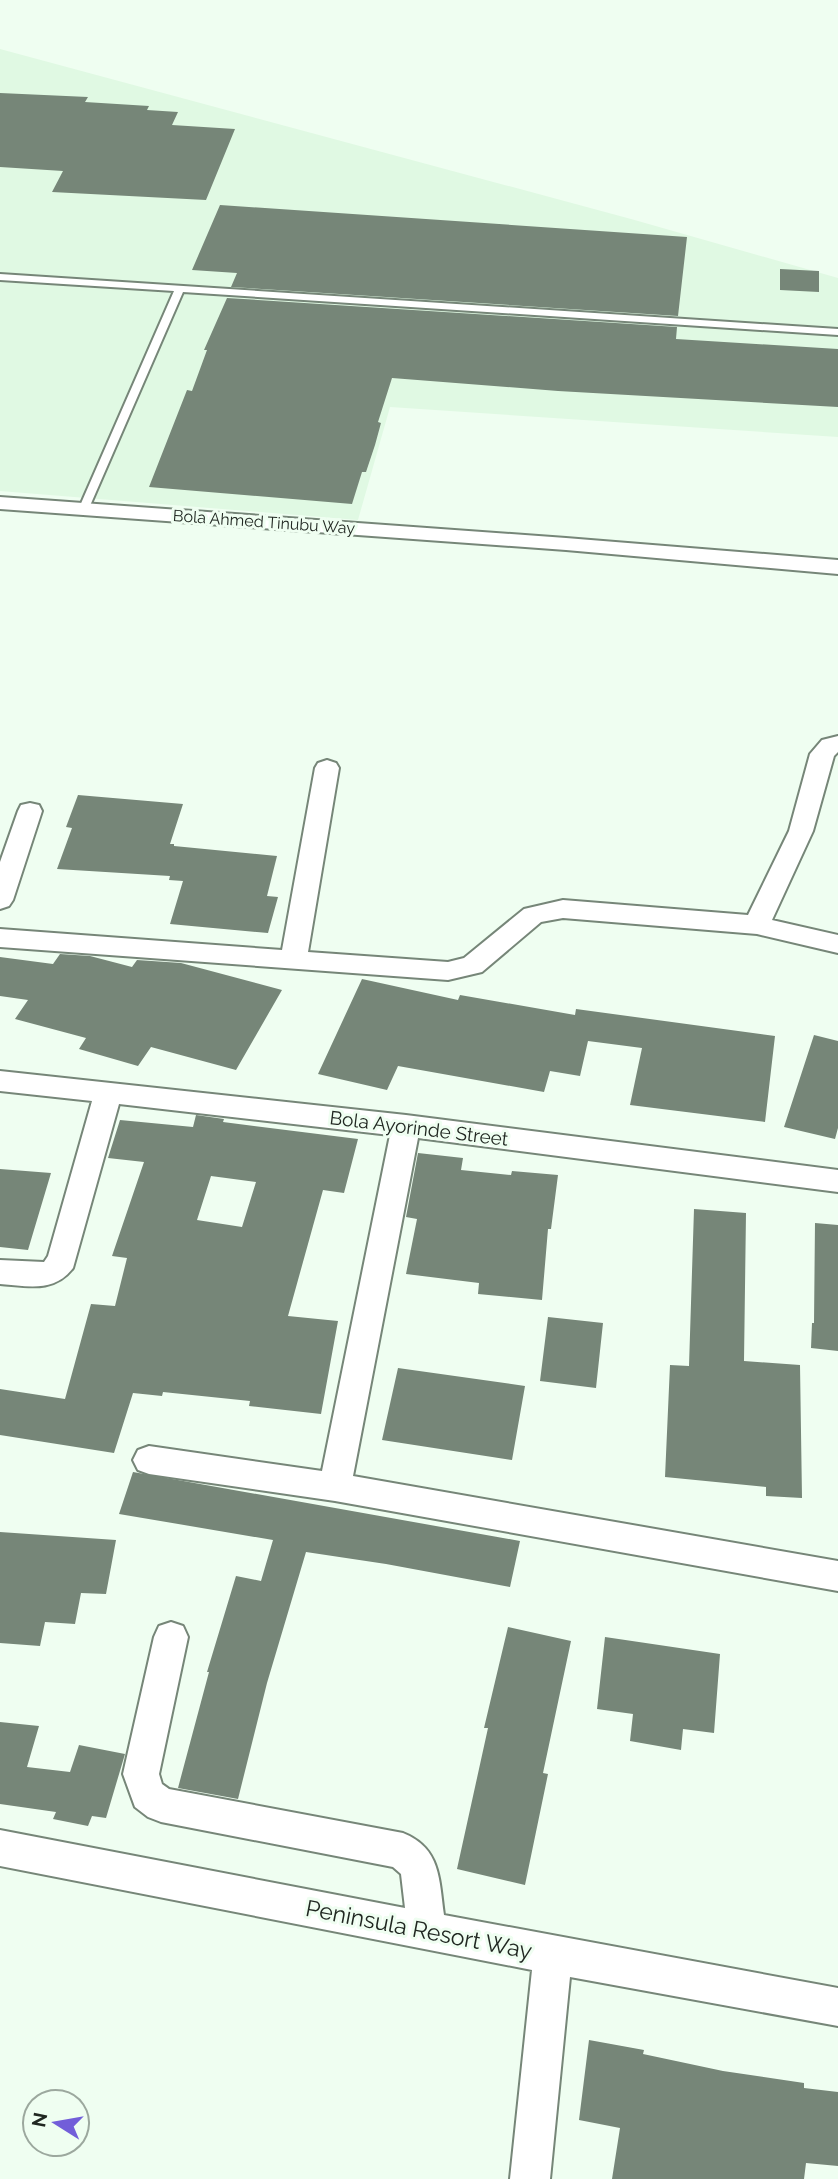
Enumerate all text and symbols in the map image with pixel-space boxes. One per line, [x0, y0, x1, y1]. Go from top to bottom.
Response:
street label: Bola Ahmed Tinubu Way [172, 506, 356, 538]
street label: Bola Ayorinde Street [329, 1106, 510, 1150]
street label: Peninsula Resort Way [303, 1894, 535, 1964]
north arrow [21, 2088, 91, 2158]
text: N [27, 2111, 51, 2129]

